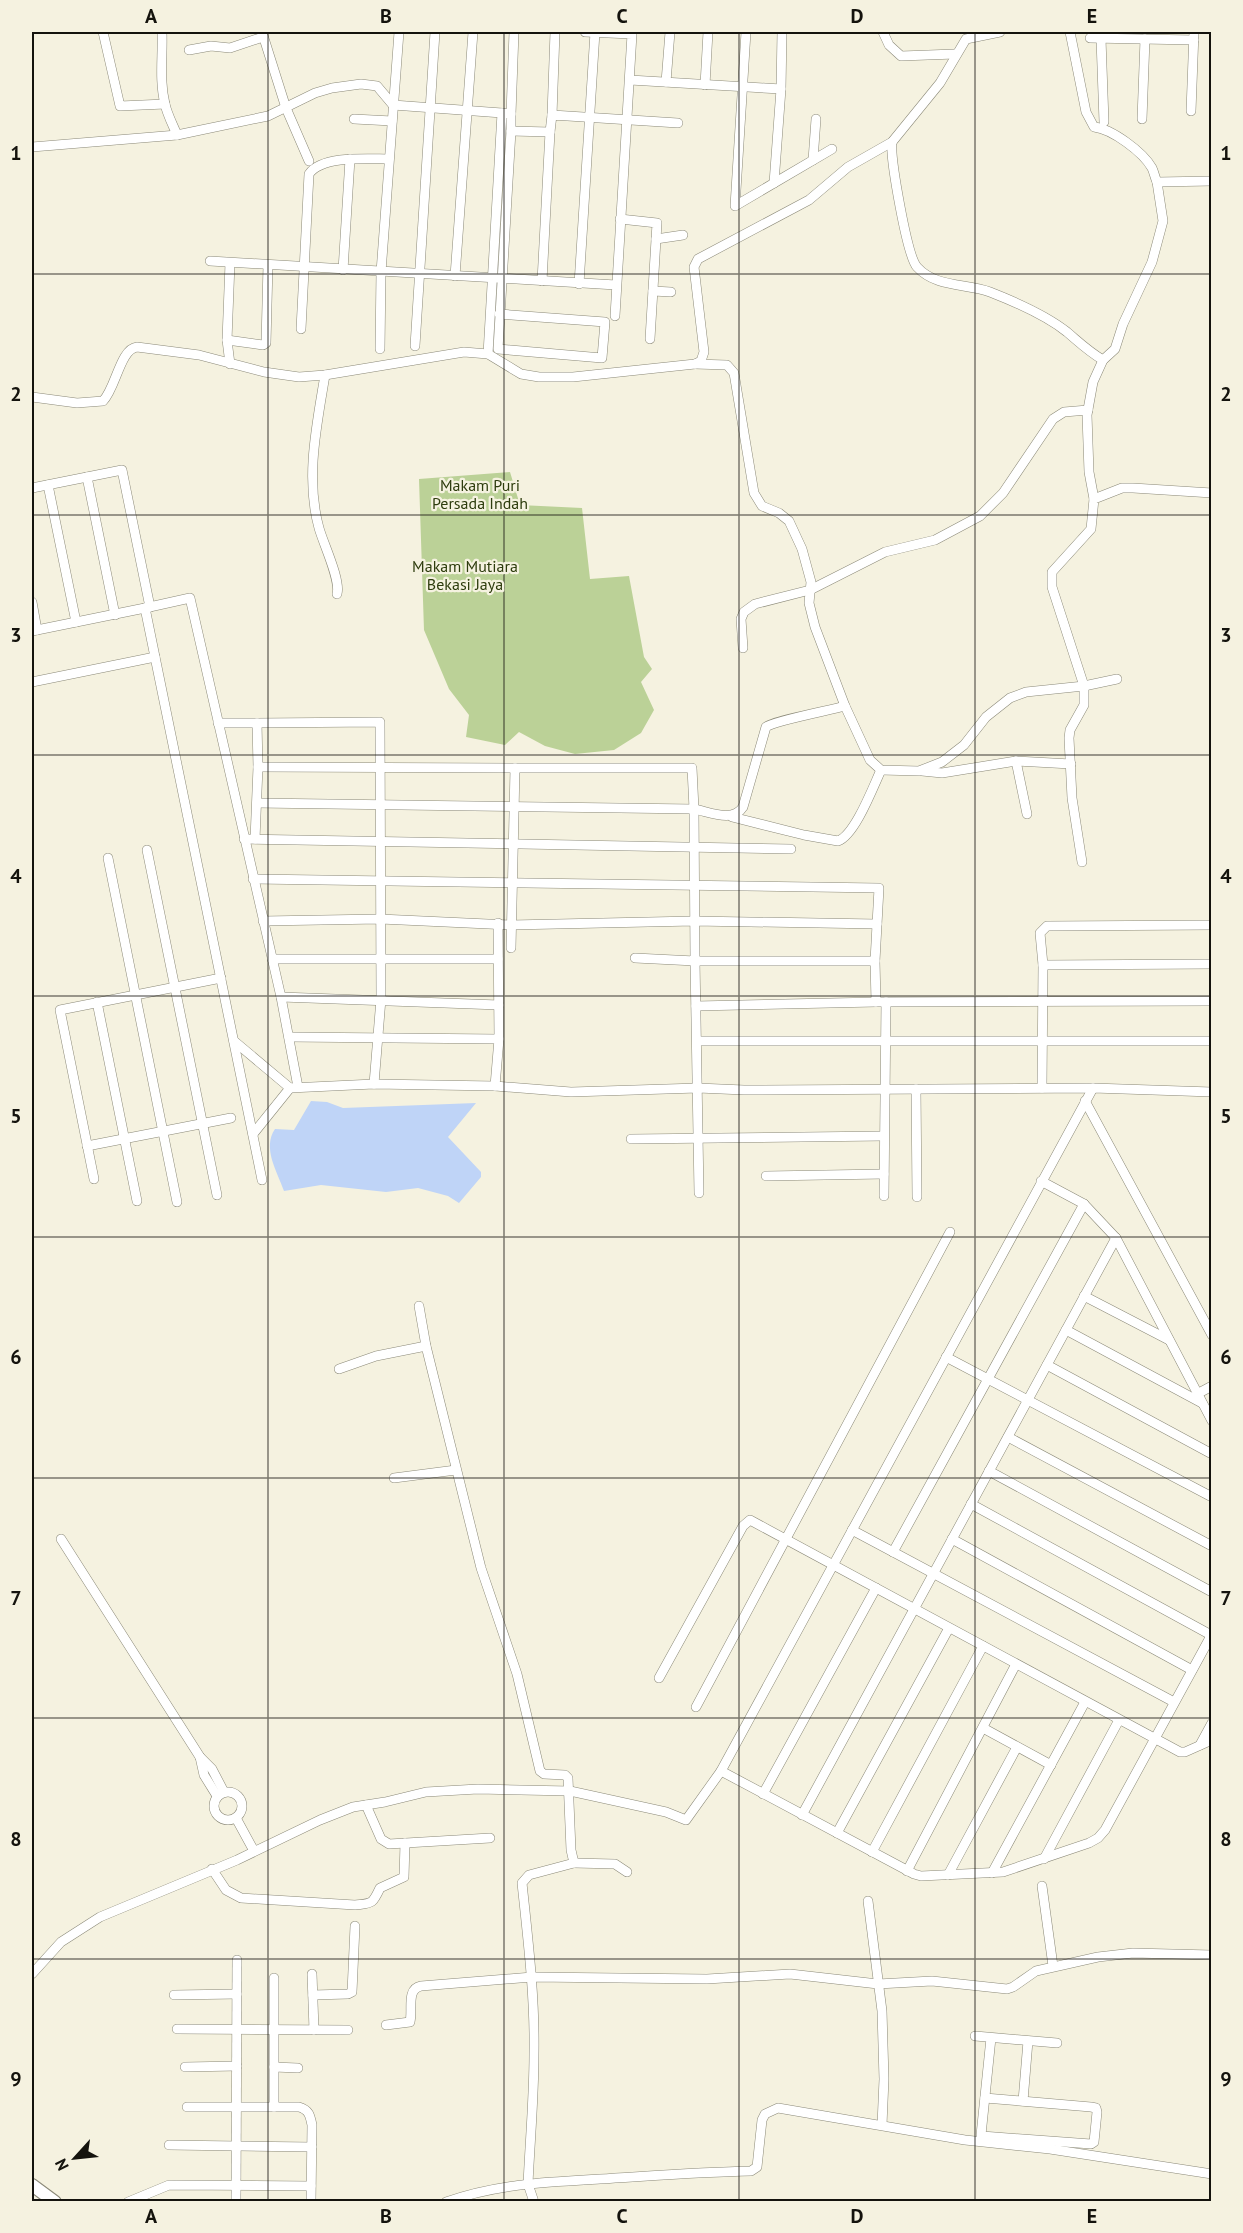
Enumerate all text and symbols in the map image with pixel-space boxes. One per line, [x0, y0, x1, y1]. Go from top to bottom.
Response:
text: A [145, 3, 158, 29]
text: B [380, 3, 392, 29]
text: C [616, 3, 628, 29]
text: D [851, 3, 864, 29]
text: E [1087, 3, 1097, 29]
text: 1 [10, 140, 22, 166]
text: 1 [1220, 140, 1232, 166]
text: 2 [10, 381, 22, 407]
text: 2 [1220, 381, 1232, 407]
park label: Makam Puri Persada Indah [432, 475, 528, 513]
park label: Makam Mutiara Bekasi Jaya [412, 556, 518, 594]
text: 3 [10, 622, 22, 648]
text: 3 [1220, 622, 1232, 648]
text: 4 [10, 863, 22, 889]
text: 4 [1220, 863, 1232, 889]
text: 5 [10, 1103, 22, 1129]
text: 5 [1220, 1103, 1232, 1129]
text: 6 [10, 1344, 22, 1370]
text: 6 [1220, 1344, 1232, 1370]
text: 7 [10, 1585, 22, 1611]
text: 7 [1220, 1585, 1232, 1611]
text: 8 [10, 1826, 22, 1852]
text: 8 [1220, 1826, 1232, 1852]
text: 9 [10, 2066, 22, 2092]
text: 9 [1220, 2066, 1232, 2092]
north arrow [45, 2128, 105, 2188]
text: N [50, 2156, 73, 2174]
text: A [145, 2203, 158, 2229]
text: B [380, 2203, 392, 2229]
text: C [616, 2203, 628, 2229]
text: D [851, 2203, 864, 2229]
text: E [1087, 2203, 1097, 2229]

